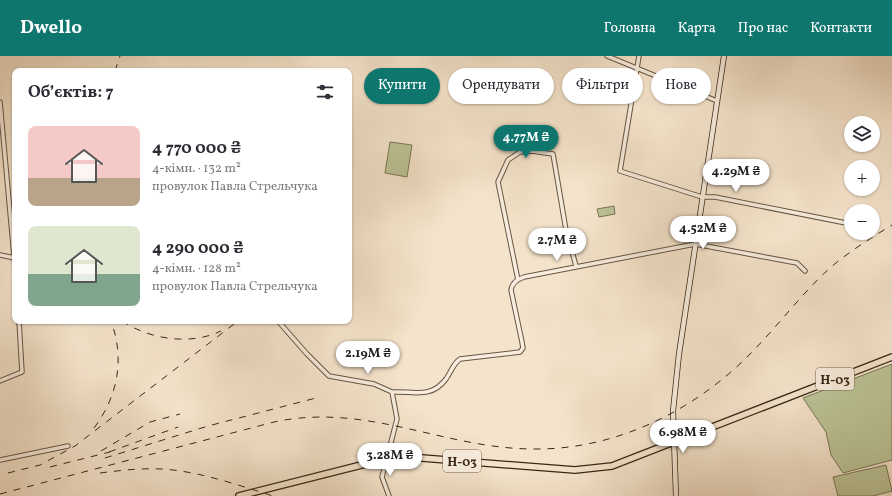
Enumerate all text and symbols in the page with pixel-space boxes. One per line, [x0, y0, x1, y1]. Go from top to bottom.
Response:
text: Dwello [20, 15, 82, 41]
text: Головна [604, 19, 656, 38]
text: Карта [678, 19, 716, 38]
text: Про нас [738, 19, 788, 38]
text: Контакти [810, 19, 872, 38]
chip: Купити [364, 68, 440, 104]
chip: Орендувати [448, 68, 554, 104]
chip: Фільтри [562, 68, 643, 104]
chip: Нове [651, 68, 711, 104]
text: Об’єктів: 7 [28, 81, 114, 104]
icon: filters [314, 81, 336, 103]
map controls [844, 116, 880, 240]
button: layers [844, 116, 880, 152]
pin: 4.77M ₴ [489, 125, 563, 159]
text: 4.77M ₴ [503, 129, 549, 147]
text: 4 770 000 ₴ [152, 137, 241, 160]
icon: home [60, 142, 108, 190]
pin: 4.29M ₴ [699, 159, 773, 193]
text: 4-кімн. · 132 m² [152, 160, 241, 178]
button: + [844, 160, 880, 196]
text: 4.29M ₴ [712, 163, 760, 181]
text: провулок Павла Стрельчука [152, 178, 318, 196]
button: − [844, 204, 880, 240]
pin: 4.52M ₴ [666, 216, 740, 250]
text: 4.52M ₴ [679, 220, 727, 238]
pin: 2.7M ₴ [524, 228, 590, 262]
text: 2.7M ₴ [537, 232, 577, 250]
text: 4 290 000 ₴ [152, 237, 244, 260]
icon: home [60, 242, 108, 290]
text: 4-кімн. · 128 m² [152, 260, 241, 278]
text: провулок Павла Стрельчука [152, 278, 318, 296]
pin: 2.19M ₴ [331, 341, 405, 375]
text: 2.19M ₴ [345, 345, 391, 363]
road number: Н-03 [816, 368, 854, 390]
pin: 6.98M ₴ [646, 420, 720, 454]
text: 6.98M ₴ [659, 424, 707, 442]
pin: 3.28M ₴ [353, 443, 427, 477]
text: 3.28M ₴ [366, 447, 414, 465]
road number: Н-03 [443, 450, 481, 472]

